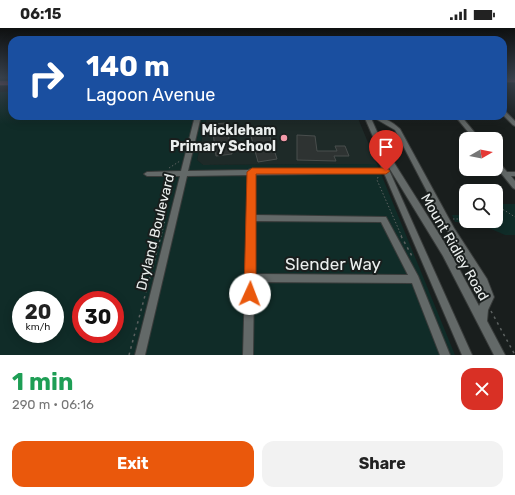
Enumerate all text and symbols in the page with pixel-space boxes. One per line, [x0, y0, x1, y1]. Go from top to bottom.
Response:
text: 06:15 [20, 5, 62, 23]
text: 140 m [86, 50, 170, 83]
icon: right [20, 52, 72, 104]
text: Lagoon Avenue [86, 84, 215, 106]
place label: Mickleham Primary School [170, 122, 276, 155]
pin [369, 130, 403, 171]
north arrow [459, 132, 503, 176]
map controls [459, 132, 503, 228]
marker: Mickleham Primary School [279, 133, 289, 143]
icon: arrive [375, 136, 397, 158]
street label: Dryland Boulevard [133, 172, 178, 292]
button: search [459, 184, 503, 228]
street label: Mount Ridley Road [417, 191, 492, 304]
street label: Slender Way [285, 254, 381, 274]
position arrow [229, 273, 271, 315]
speed limit sign: 30 [72, 291, 124, 343]
text: 20 [25, 300, 51, 324]
text: km/h [26, 321, 50, 333]
text: 1 min [12, 368, 73, 396]
button: close [461, 368, 503, 410]
text: 290 m · 06:16 [12, 397, 94, 412]
button: Exit [12, 441, 254, 487]
button: Share [262, 441, 503, 487]

